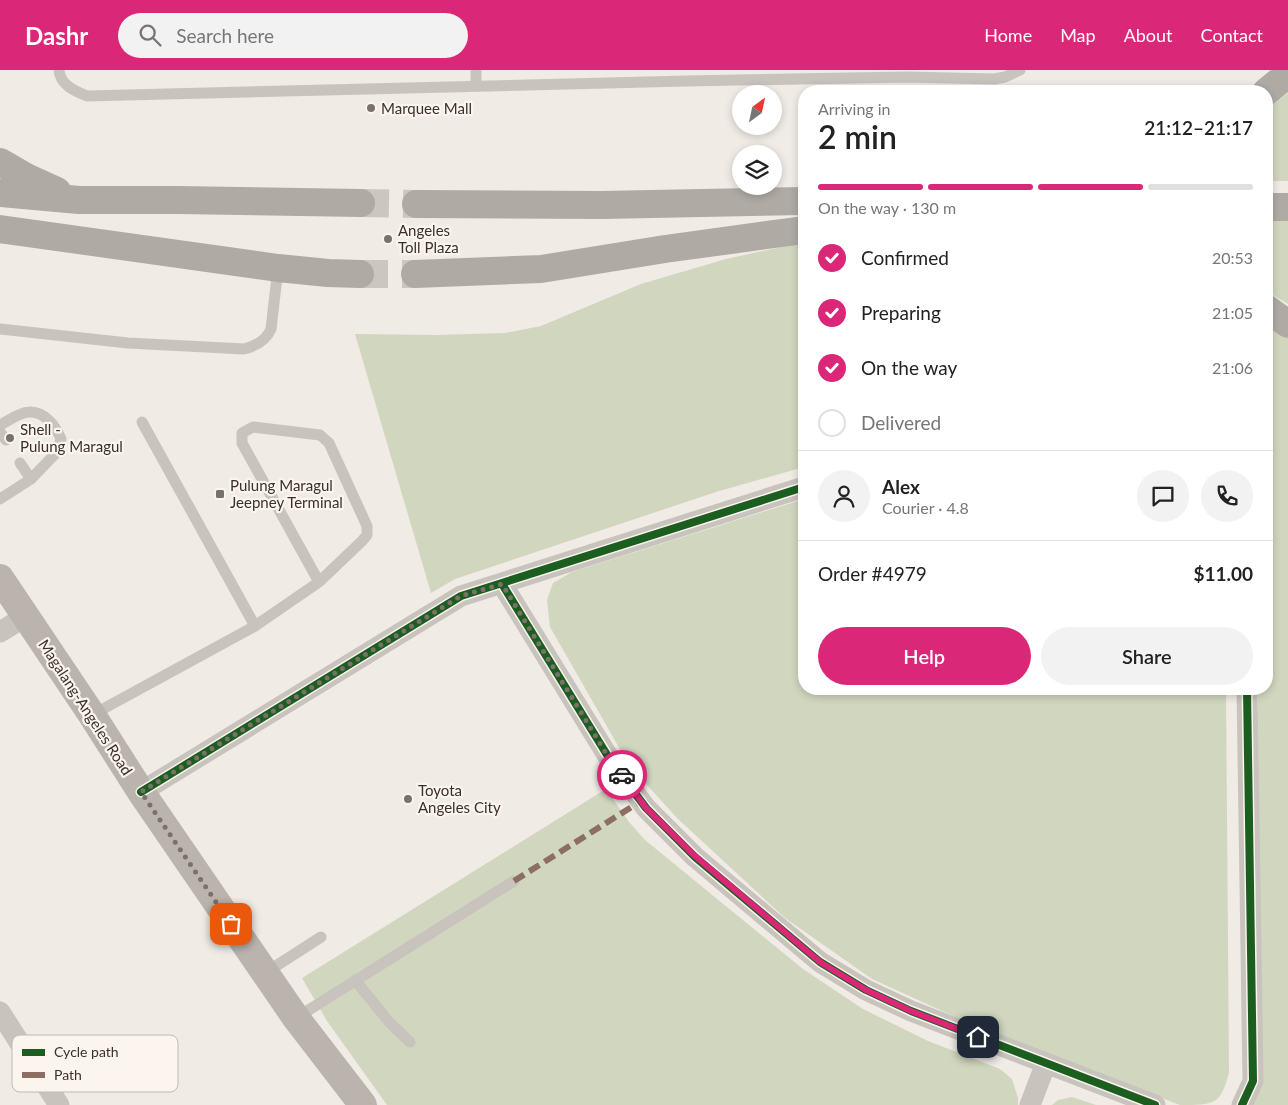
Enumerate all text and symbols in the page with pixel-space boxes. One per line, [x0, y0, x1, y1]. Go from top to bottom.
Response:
search box [118, 13, 468, 58]
text: Dashr [25, 21, 88, 50]
icon: search [136, 21, 164, 49]
text: Search here [176, 24, 274, 47]
text: Home [984, 24, 1032, 46]
text: Map [1060, 24, 1096, 46]
text: About [1124, 24, 1173, 46]
text: Contact [1201, 24, 1263, 46]
north arrow [732, 85, 782, 135]
map controls [732, 85, 782, 195]
place label: Marquee Mall [381, 99, 472, 117]
text: Arriving in [818, 99, 891, 118]
marker: Marquee Mall [365, 102, 377, 114]
text: 21:12–21:17 [1144, 116, 1253, 139]
text: 2 min [818, 117, 897, 156]
button: layers [732, 145, 782, 195]
text: On the way · 130 m [818, 198, 956, 217]
place label: Angeles Toll Plaza [398, 221, 459, 256]
marker: Angeles Toll Plaza [382, 233, 394, 245]
icon: check [818, 244, 846, 272]
text: Confirmed [861, 246, 949, 269]
text: 20:53 [1212, 248, 1253, 267]
icon: check [818, 299, 846, 327]
text: Preparing [861, 301, 941, 324]
text: 21:05 [1212, 303, 1253, 322]
icon: check [818, 354, 846, 382]
text: On the way [861, 356, 957, 379]
text: 21:06 [1212, 358, 1253, 377]
text: Delivered [861, 411, 941, 434]
place label: Shell - Pulung Maragul [20, 420, 123, 455]
marker: Shell - Pulung Maragul [4, 432, 16, 444]
button: person [818, 470, 870, 522]
button: chat [1137, 470, 1189, 522]
button: phone [1201, 470, 1253, 522]
text: Alex [882, 475, 920, 498]
place label: Pulung Maragul Jeepney Terminal [230, 476, 343, 511]
marker: Pulung Maragul Jeepney Terminal [214, 488, 226, 500]
text: Courier · 4.8 [882, 498, 969, 517]
text: Order #4979 [818, 562, 927, 585]
text: $11.00 [1193, 562, 1253, 585]
button: Help [818, 627, 1031, 685]
button: Share [1041, 627, 1253, 685]
street label: Magalang-Angeles Road [35, 636, 137, 778]
courier [597, 750, 647, 800]
icon: car [608, 761, 636, 789]
place label: Toyota Angeles City [418, 781, 501, 816]
marker: Toyota Angeles City [402, 793, 414, 805]
pin [210, 903, 252, 945]
icon: bag [217, 910, 245, 938]
pin [957, 1016, 999, 1058]
icon: home [964, 1023, 992, 1051]
legend [12, 1035, 178, 1092]
text: Cycle path [54, 1043, 119, 1060]
text: Path [54, 1066, 82, 1083]

